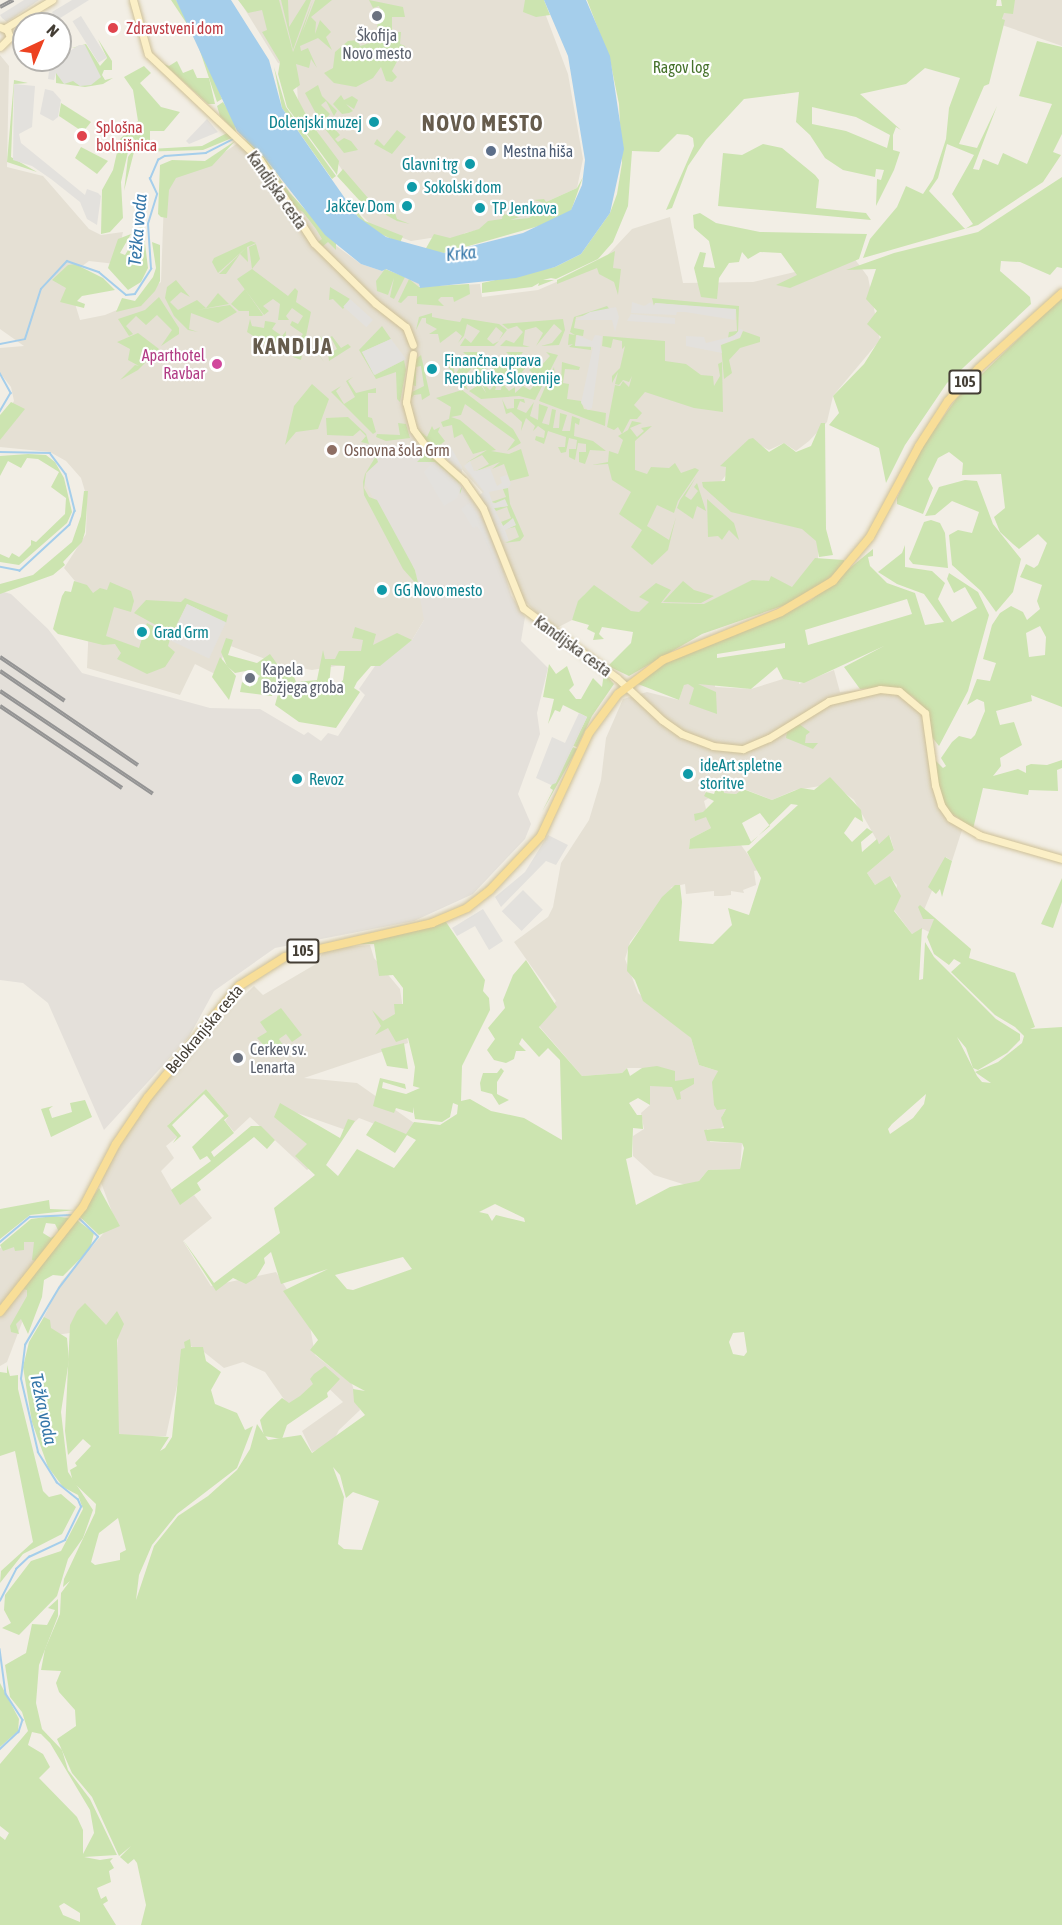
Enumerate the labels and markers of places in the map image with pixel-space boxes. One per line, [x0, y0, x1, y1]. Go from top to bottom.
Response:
marker: Škofija Novo mesto [370, 9, 384, 23]
place label: Zdravstveni dom [126, 18, 223, 38]
marker: Zdravstveni dom [104, 19, 122, 37]
place label: Škofija Novo mesto [342, 25, 412, 63]
place label: Dolenjski muzej [269, 112, 362, 132]
marker: Dolenjski muzej [367, 115, 381, 129]
place label: Splošna bolnišnica [96, 117, 157, 155]
marker: Splošna bolnišnica [73, 127, 91, 145]
place label: Mestna hiša [503, 141, 573, 161]
marker: Mestna hiša [484, 144, 498, 158]
place label: Glavni trg [402, 154, 458, 174]
marker: Glavni trg [463, 157, 477, 171]
place label: Sokolski dom [424, 177, 501, 197]
marker: Sokolski dom [405, 180, 419, 194]
place label: Jakčev Dom [326, 196, 395, 216]
place label: TP Jenkova [492, 198, 557, 218]
marker: Jakčev Dom [400, 199, 414, 213]
marker: TP Jenkova [473, 201, 487, 215]
place label: Aparthotel Ravbar [142, 345, 205, 383]
place label: Finančna uprava Republike Slovenije [444, 350, 560, 388]
marker: Aparthotel Ravbar [210, 357, 224, 371]
marker: Finančna uprava Republike Slovenije [425, 362, 439, 376]
place label: Osnovna šola Grm [344, 440, 450, 460]
marker: Osnovna šola Grm [325, 443, 339, 457]
place label: GG Novo mesto [394, 580, 482, 600]
marker: GG Novo mesto [375, 583, 389, 597]
place label: Grad Grm [154, 622, 209, 642]
marker: Grad Grm [135, 625, 149, 639]
place label: Kapela Božjega groba [262, 659, 344, 697]
marker: Kapela Božjega groba [243, 671, 257, 685]
place label: ideArt spletne storitve [700, 755, 782, 793]
marker: ideArt spletne storitve [681, 767, 695, 781]
place label: Revoz [309, 769, 344, 789]
marker: Revoz [290, 772, 304, 786]
place label: Cerkev sv. Lenarta [250, 1039, 306, 1077]
marker: Cerkev sv. Lenarta [231, 1051, 245, 1065]

